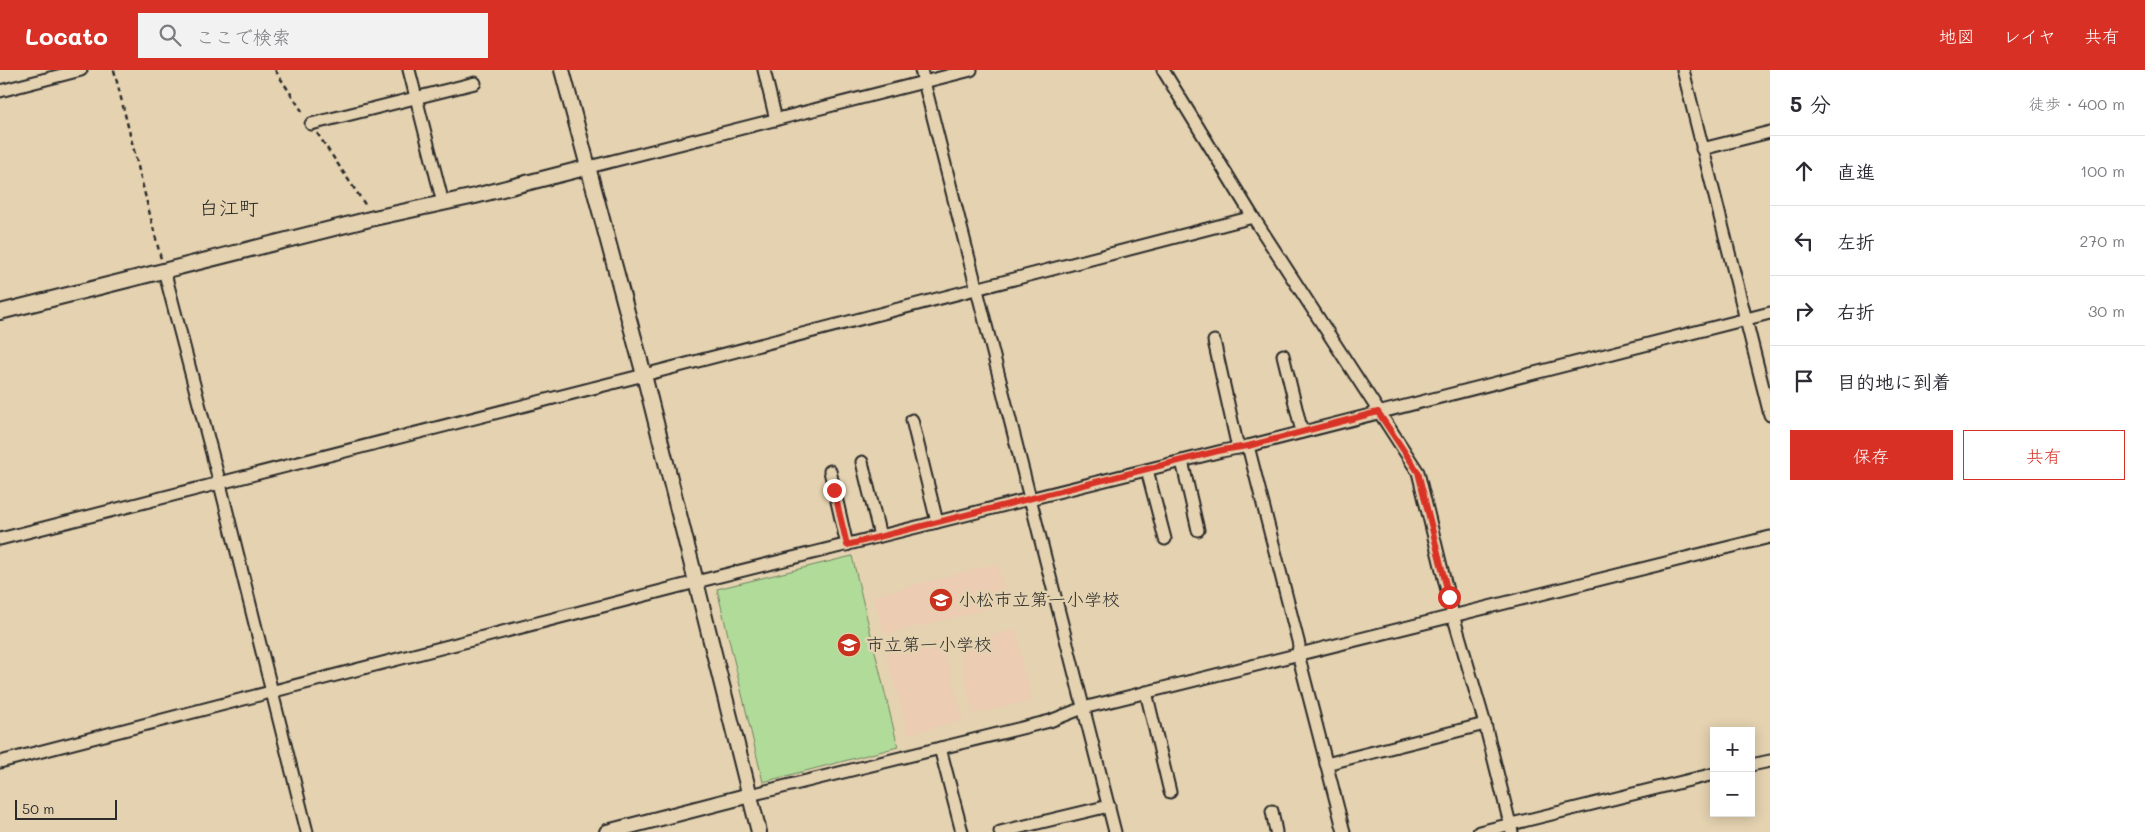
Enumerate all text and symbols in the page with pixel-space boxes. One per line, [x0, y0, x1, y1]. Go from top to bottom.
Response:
search box [138, 13, 488, 58]
text: Locato [25, 20, 108, 51]
icon: search [156, 21, 184, 49]
text: ここで検索 [196, 24, 291, 49]
text: 地図 [1939, 24, 1975, 48]
text: レイヤ [2003, 24, 2056, 48]
text: 共有 [2084, 24, 2120, 48]
text: 5 分 [1790, 90, 1831, 117]
text: 徒歩 · 400 m [2029, 93, 2125, 114]
icon: ahead [1790, 157, 1818, 185]
text: 直進 [1837, 159, 1875, 184]
text: 100 m [2080, 160, 2125, 181]
district label: 白江町 [199, 194, 259, 220]
icon: left [1790, 227, 1818, 255]
text: 左折 [1837, 229, 1875, 254]
text: 270 m [2079, 230, 2125, 251]
icon: right [1790, 297, 1818, 325]
text: 右折 [1837, 299, 1875, 324]
text: 30 m [2088, 300, 2125, 321]
icon: arrive [1790, 367, 1818, 395]
text: 目的地に到着 [1837, 369, 1951, 394]
button: 保存 [1790, 430, 1953, 480]
button: 共有 [1963, 430, 2125, 480]
route end [823, 479, 846, 502]
route start [1438, 586, 1461, 609]
school or university icon: 小松市立第一小学校 [928, 587, 954, 613]
place label: 小松市立第一小学校 [958, 587, 1120, 611]
school or university icon: 市立第一小学校 [836, 632, 862, 658]
place label: 市立第一小学校 [866, 632, 992, 656]
map controls [1710, 727, 1755, 817]
button: + [1710, 727, 1755, 772]
button: − [1710, 772, 1755, 817]
scale bar [15, 797, 118, 820]
text: 50 m [22, 799, 54, 818]

